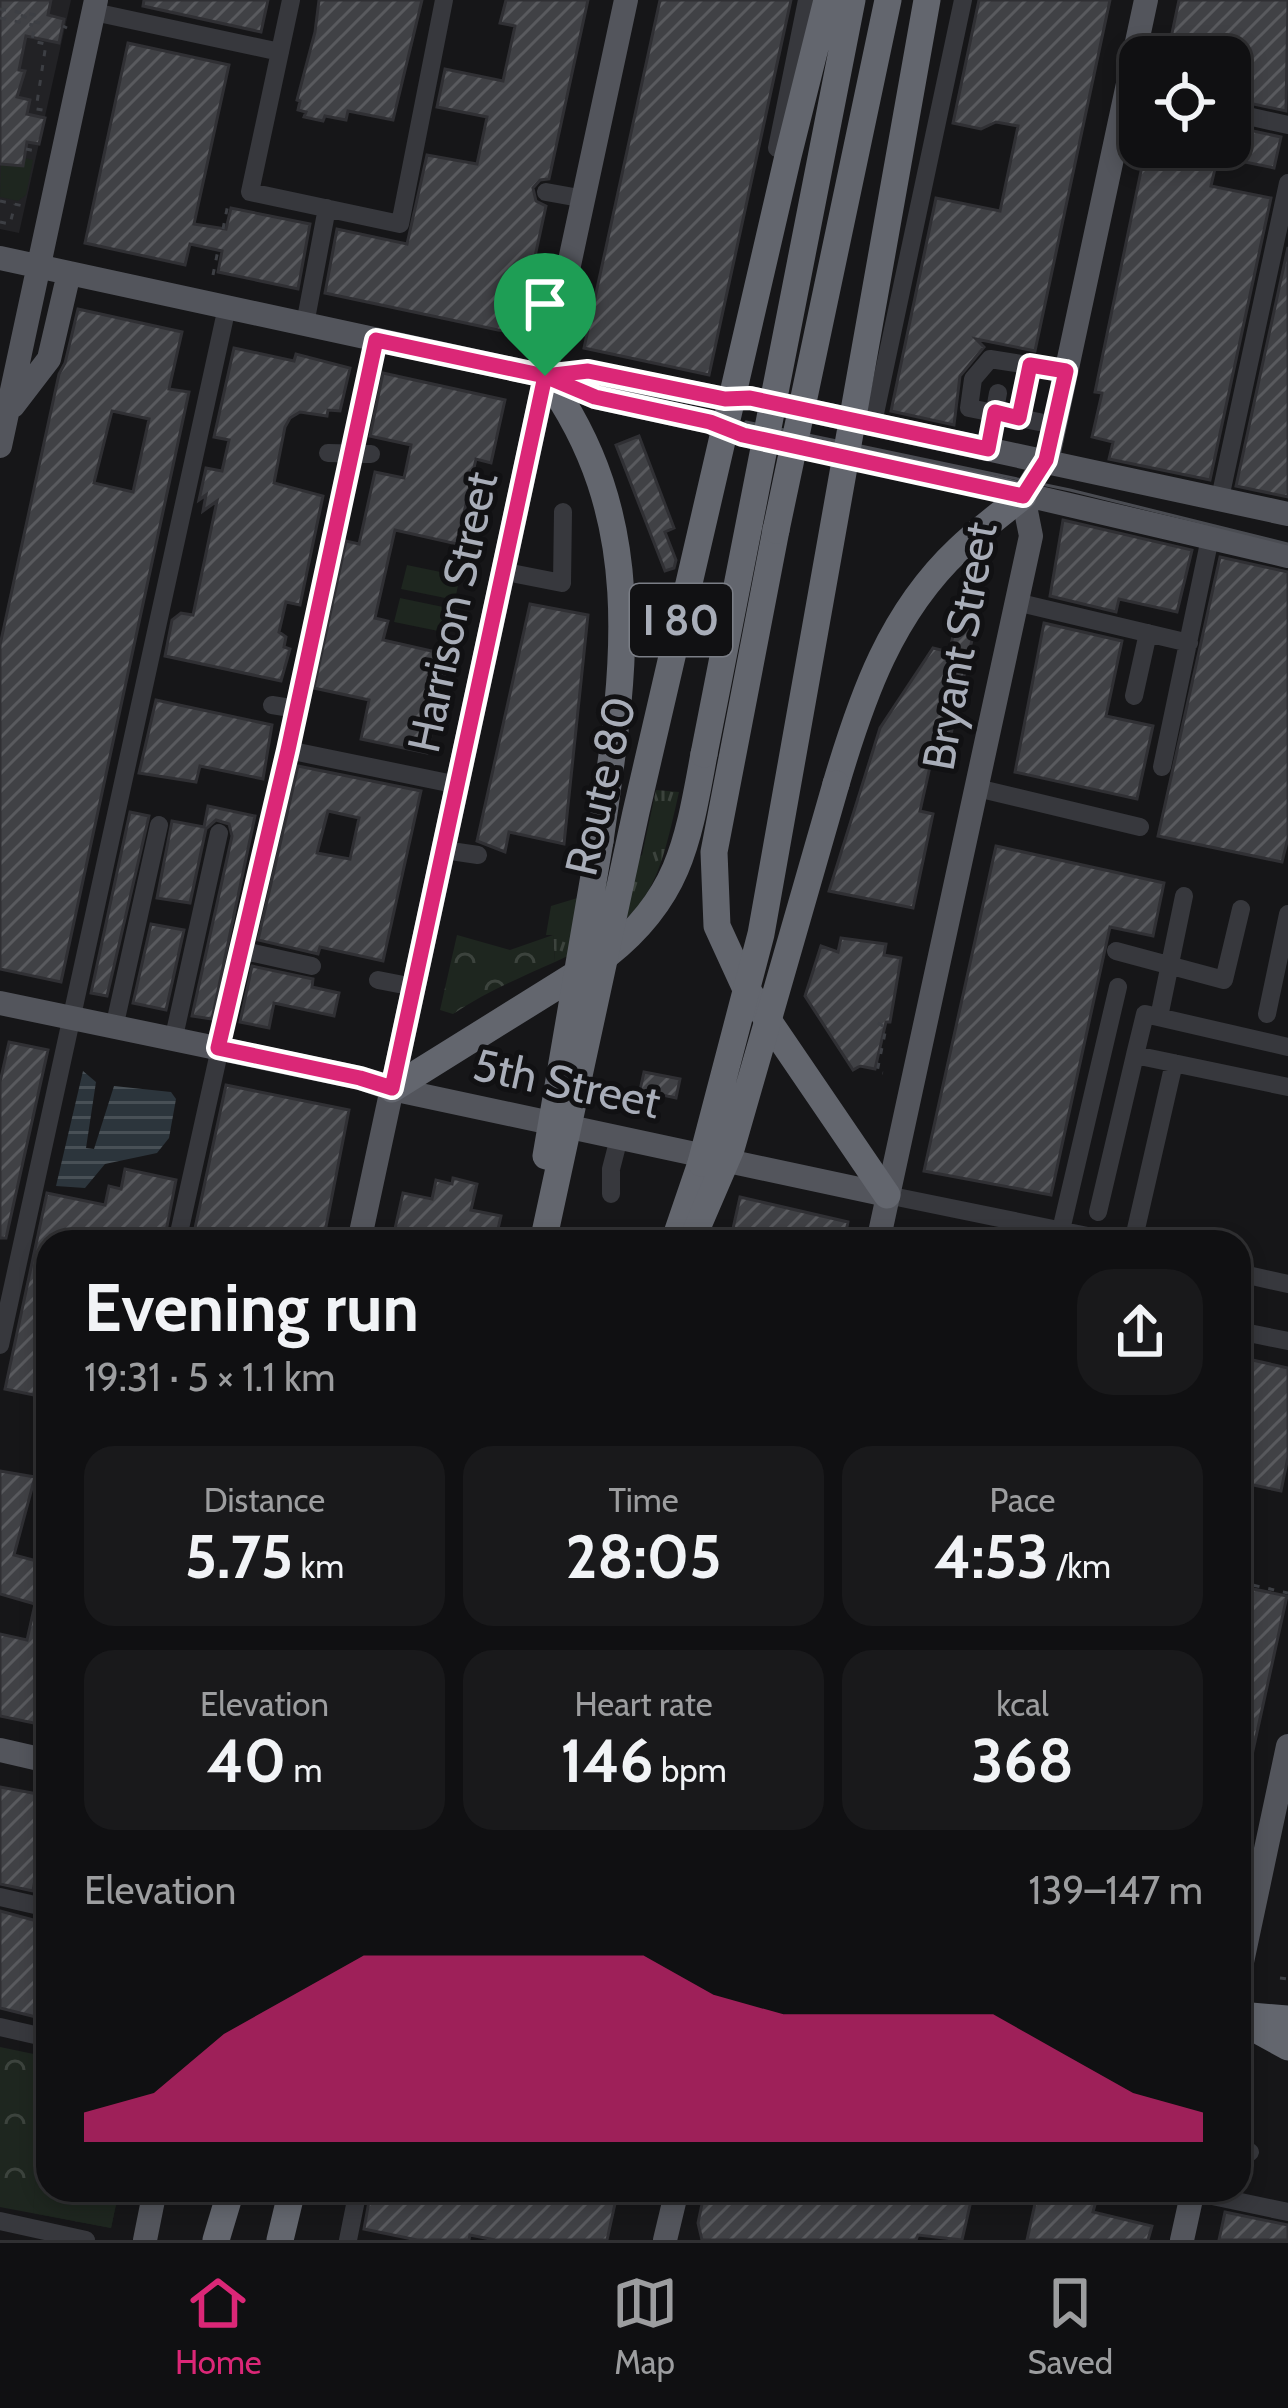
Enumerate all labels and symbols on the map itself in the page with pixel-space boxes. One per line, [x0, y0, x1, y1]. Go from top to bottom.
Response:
pin [494, 253, 596, 376]
street label: Harrison Street [396, 467, 508, 757]
street label: Bryant Street [911, 518, 1007, 774]
road number: I 80 [630, 584, 732, 656]
street label: Route 80 [553, 692, 647, 880]
street label: 5th Street [469, 1037, 665, 1129]

